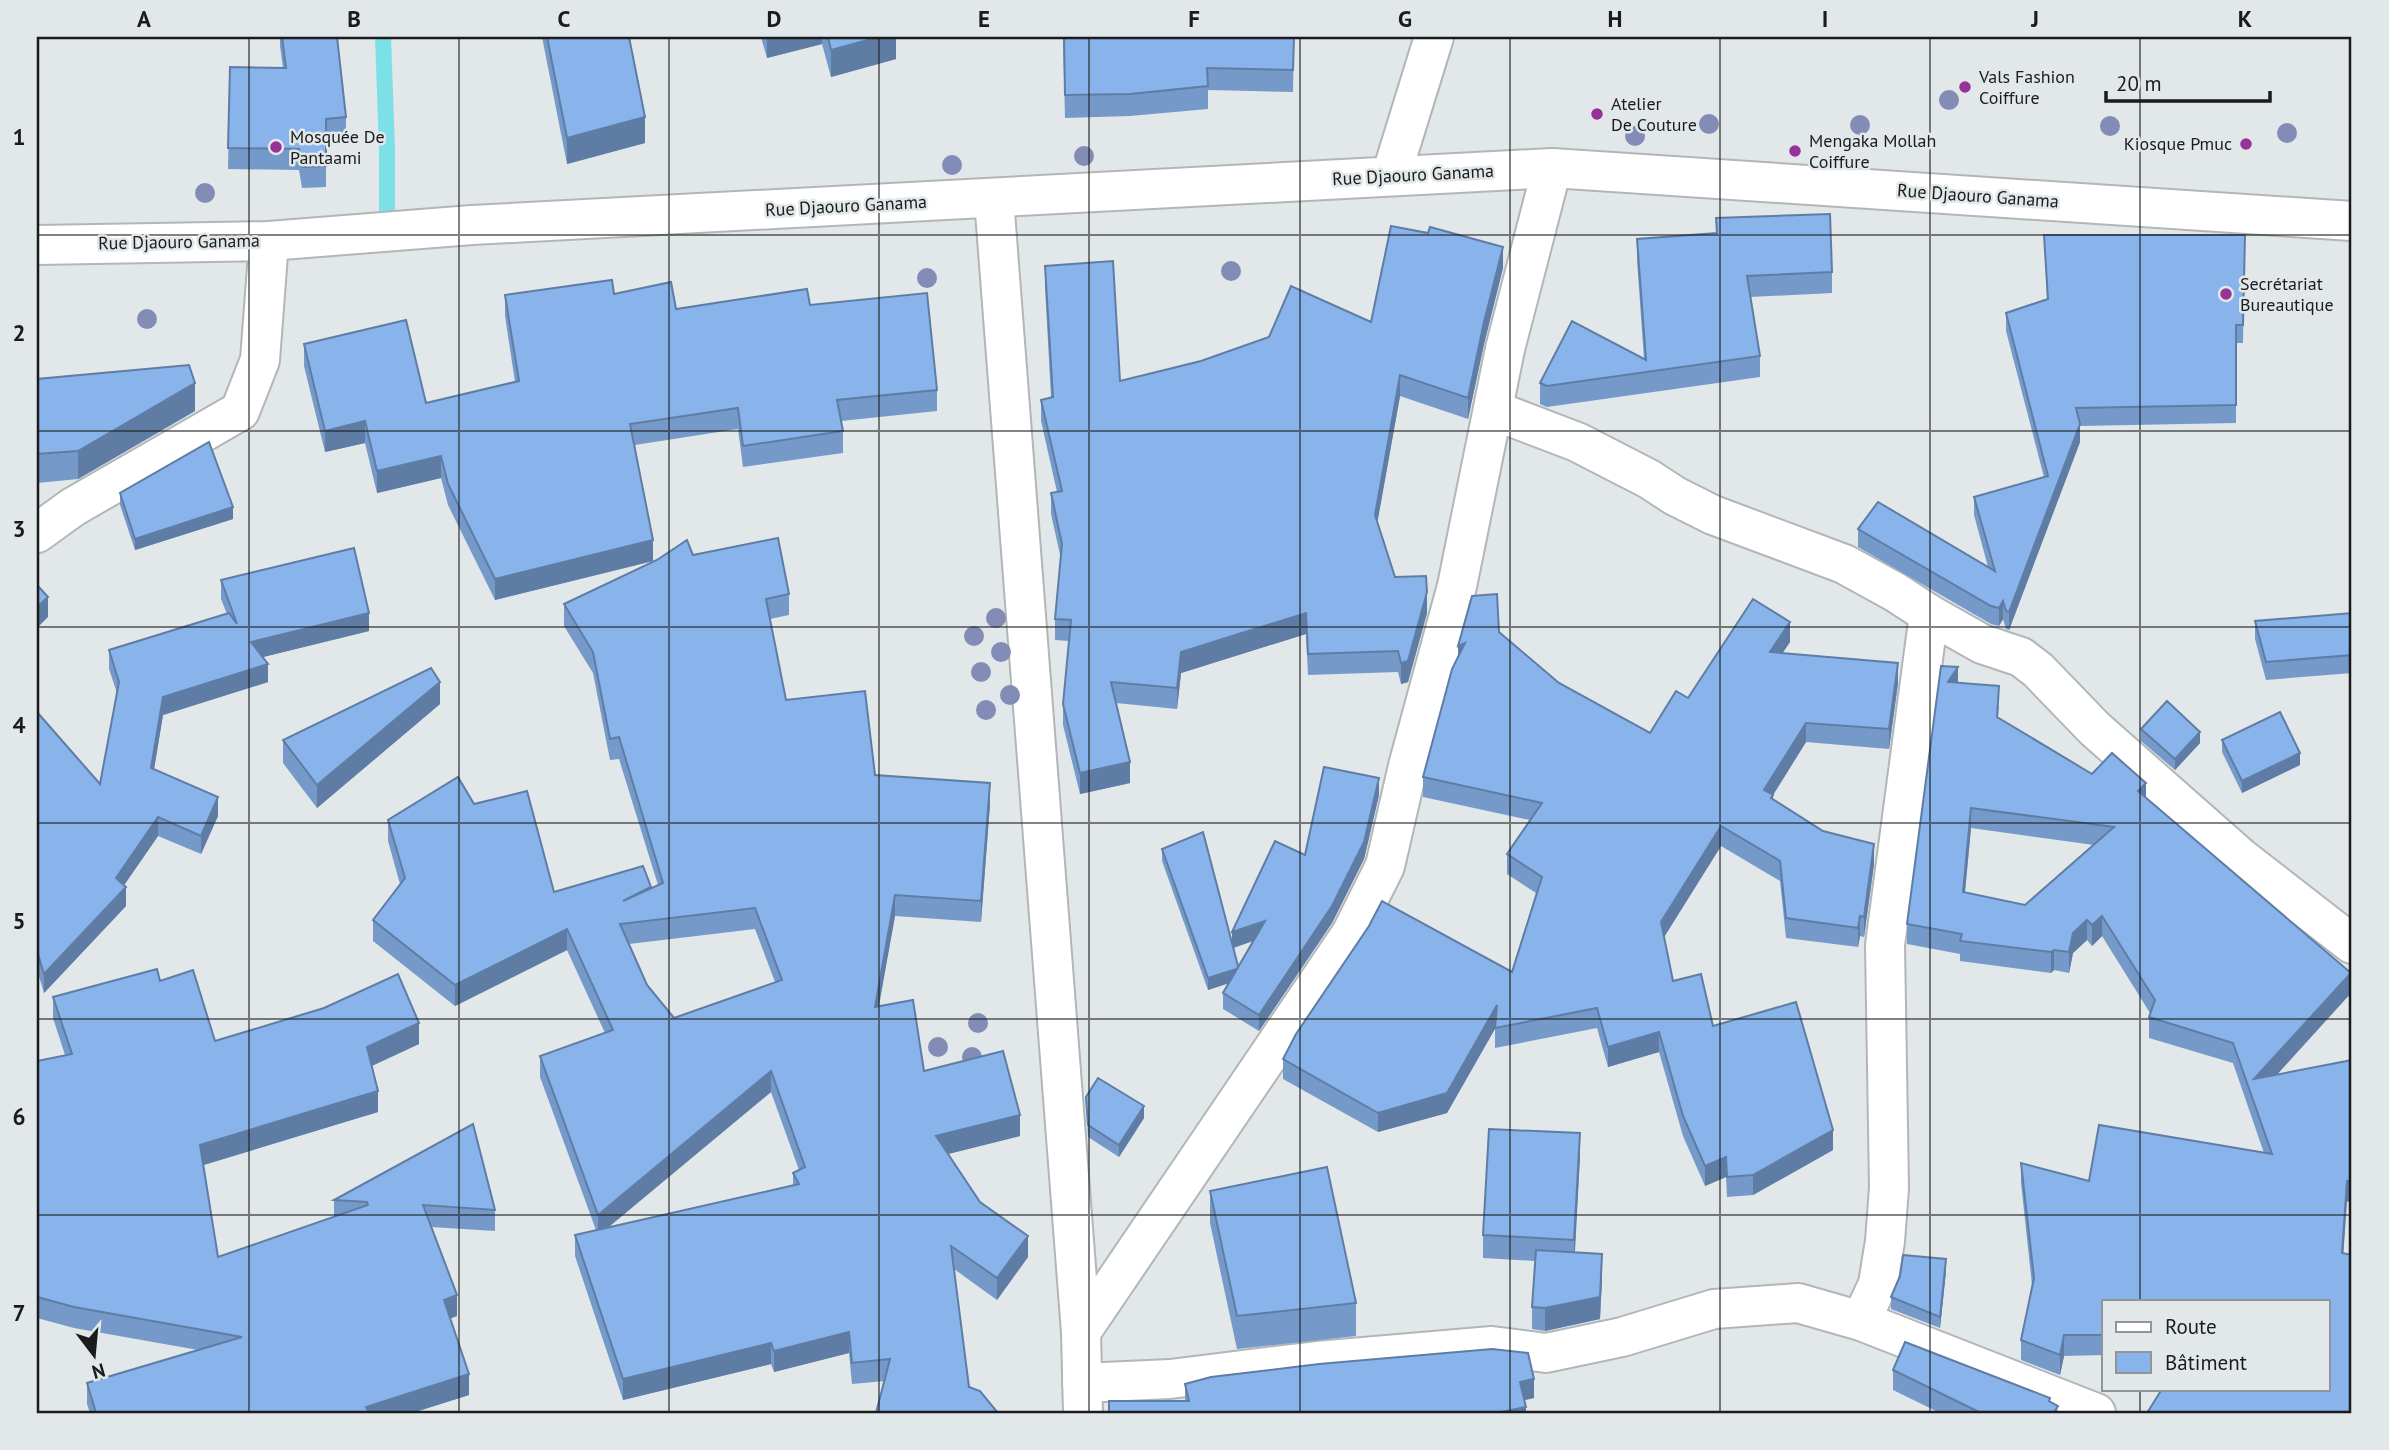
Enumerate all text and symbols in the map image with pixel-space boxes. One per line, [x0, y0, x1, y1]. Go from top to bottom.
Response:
text: A [137, 4, 151, 33]
text: B [347, 4, 361, 33]
text: C [558, 4, 571, 33]
text: D [767, 4, 781, 33]
text: E [978, 4, 990, 33]
text: F [1188, 4, 1200, 33]
text: G [1398, 4, 1412, 33]
text: H [1608, 4, 1622, 33]
text: I [1822, 4, 1828, 33]
text: J [2030, 4, 2039, 33]
text: K [2238, 4, 2252, 33]
scale bar [2106, 60, 2270, 104]
place label: Vals Fashion Coiffure [1978, 65, 2075, 109]
text: 20 m [2116, 70, 2162, 97]
marker: Vals Fashion Coiffure [1957, 79, 1973, 95]
place label: Atelier De Couture [1611, 92, 1697, 136]
marker: Atelier De Couture [1589, 106, 1605, 122]
text: 1 [12, 122, 26, 151]
place label: Mosquée De Pantaami [290, 125, 385, 169]
place label: Mengaka Mollah Coiffure [1809, 129, 1936, 173]
place label: Kiosque Pmuc [2124, 132, 2232, 155]
marker: Kiosque Pmuc [2238, 136, 2254, 152]
marker: Mosquée De Pantaami [268, 139, 284, 155]
marker: Mengaka Mollah Coiffure [1787, 143, 1803, 159]
street label: Rue Djaouro Ganama [1332, 159, 1494, 190]
street label: Rue Djaouro Ganama [1896, 178, 2060, 213]
street label: Rue Djaouro Ganama [765, 190, 927, 221]
street label: Rue Djaouro Ganama [98, 229, 260, 254]
place label: Secrétariat Bureautique [2240, 272, 2334, 316]
marker: Secrétariat Bureautique [2218, 286, 2234, 302]
text: 2 [12, 318, 26, 347]
text: 3 [12, 514, 26, 543]
text: 4 [12, 710, 26, 739]
text: 5 [12, 906, 26, 935]
text: 6 [12, 1102, 26, 1131]
text: 7 [12, 1298, 26, 1327]
legend [2102, 1300, 2330, 1390]
text: Route [2165, 1313, 2217, 1340]
north arrow [60, 1320, 130, 1390]
text: Bâtiment [2165, 1349, 2247, 1376]
text: N [89, 1358, 108, 1385]

